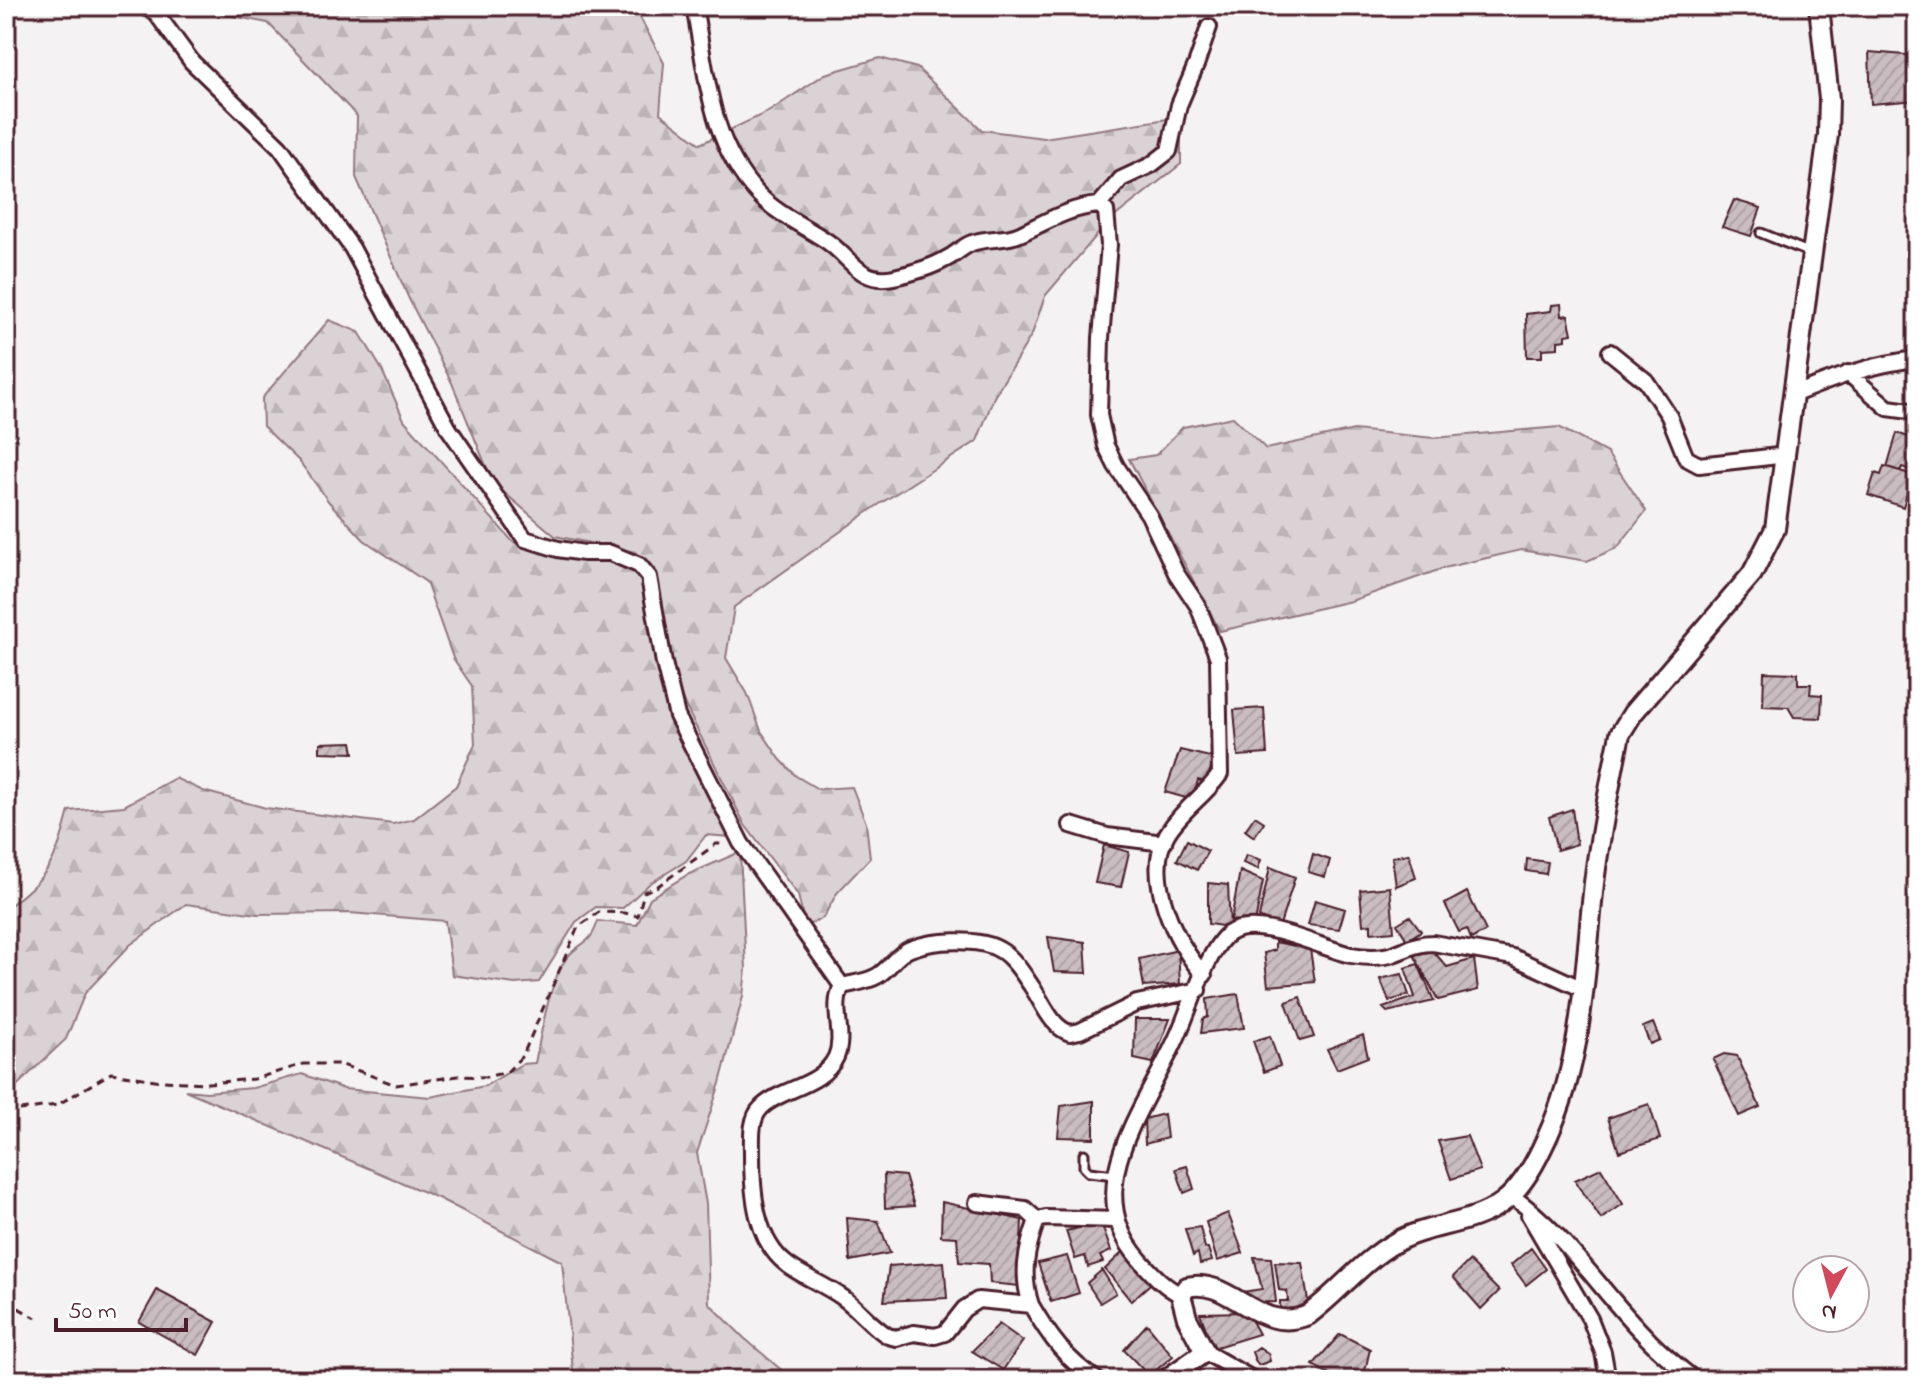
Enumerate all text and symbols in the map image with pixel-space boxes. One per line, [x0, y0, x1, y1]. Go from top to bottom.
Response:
north arrow [1791, 1254, 1871, 1334]
scale bar [56, 1282, 186, 1332]
text: N [1820, 1294, 1838, 1328]
text: 50 m [68, 1295, 117, 1330]

